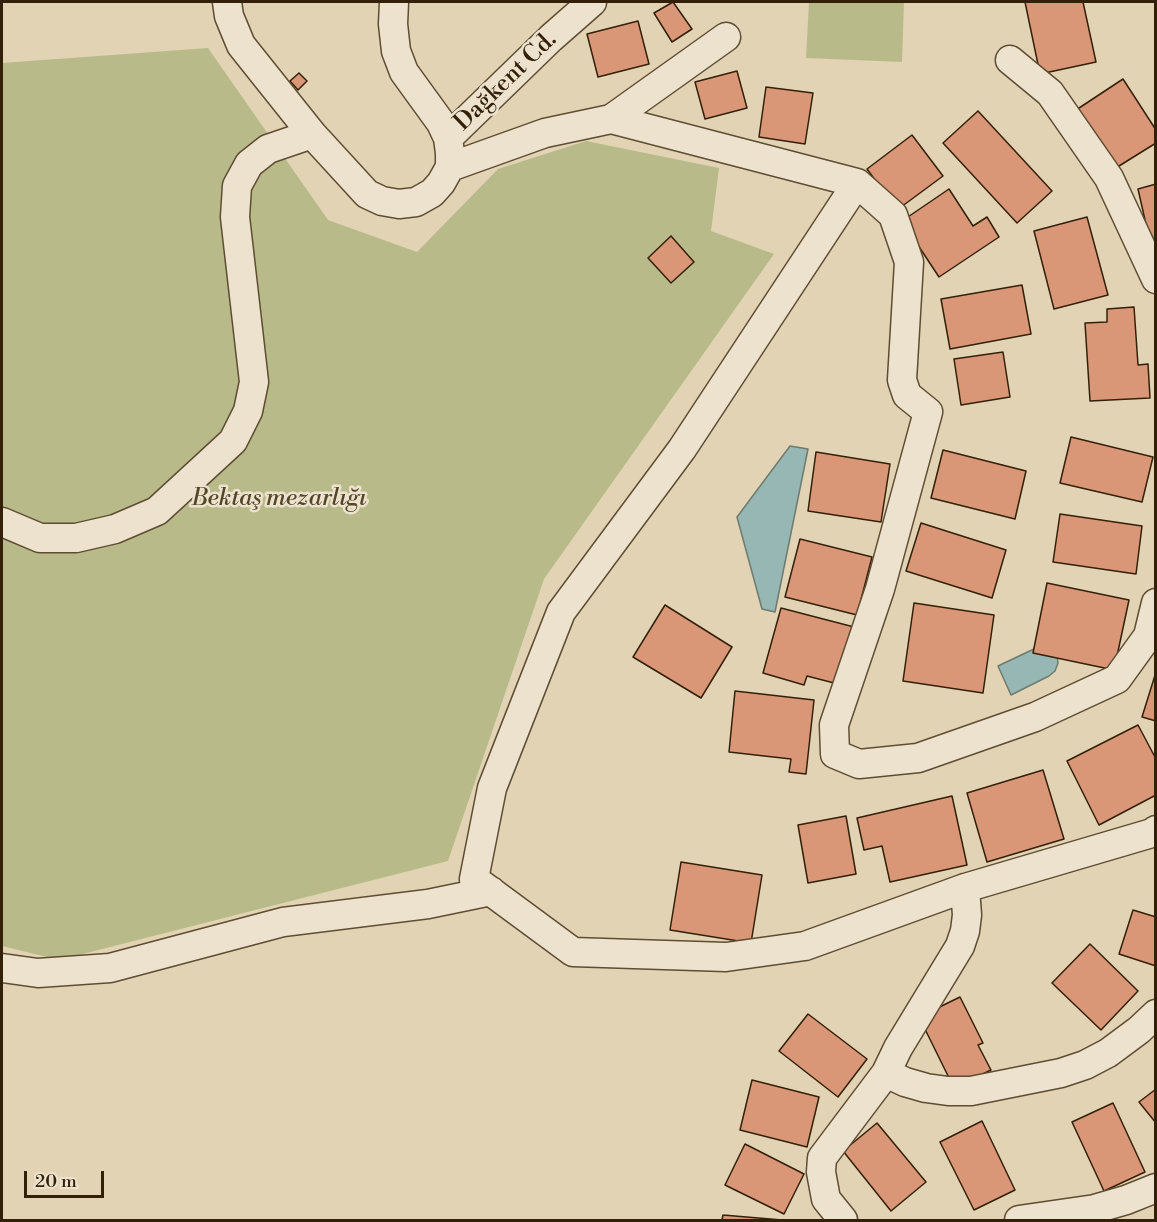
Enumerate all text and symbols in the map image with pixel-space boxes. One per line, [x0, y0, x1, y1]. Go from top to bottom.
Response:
street label: Dağkent Cd. [449, 26, 563, 138]
park label: Bektaş mezarlığı [191, 485, 367, 513]
scale bar [27, 1159, 106, 1197]
text: 20 m [35, 1170, 77, 1193]

